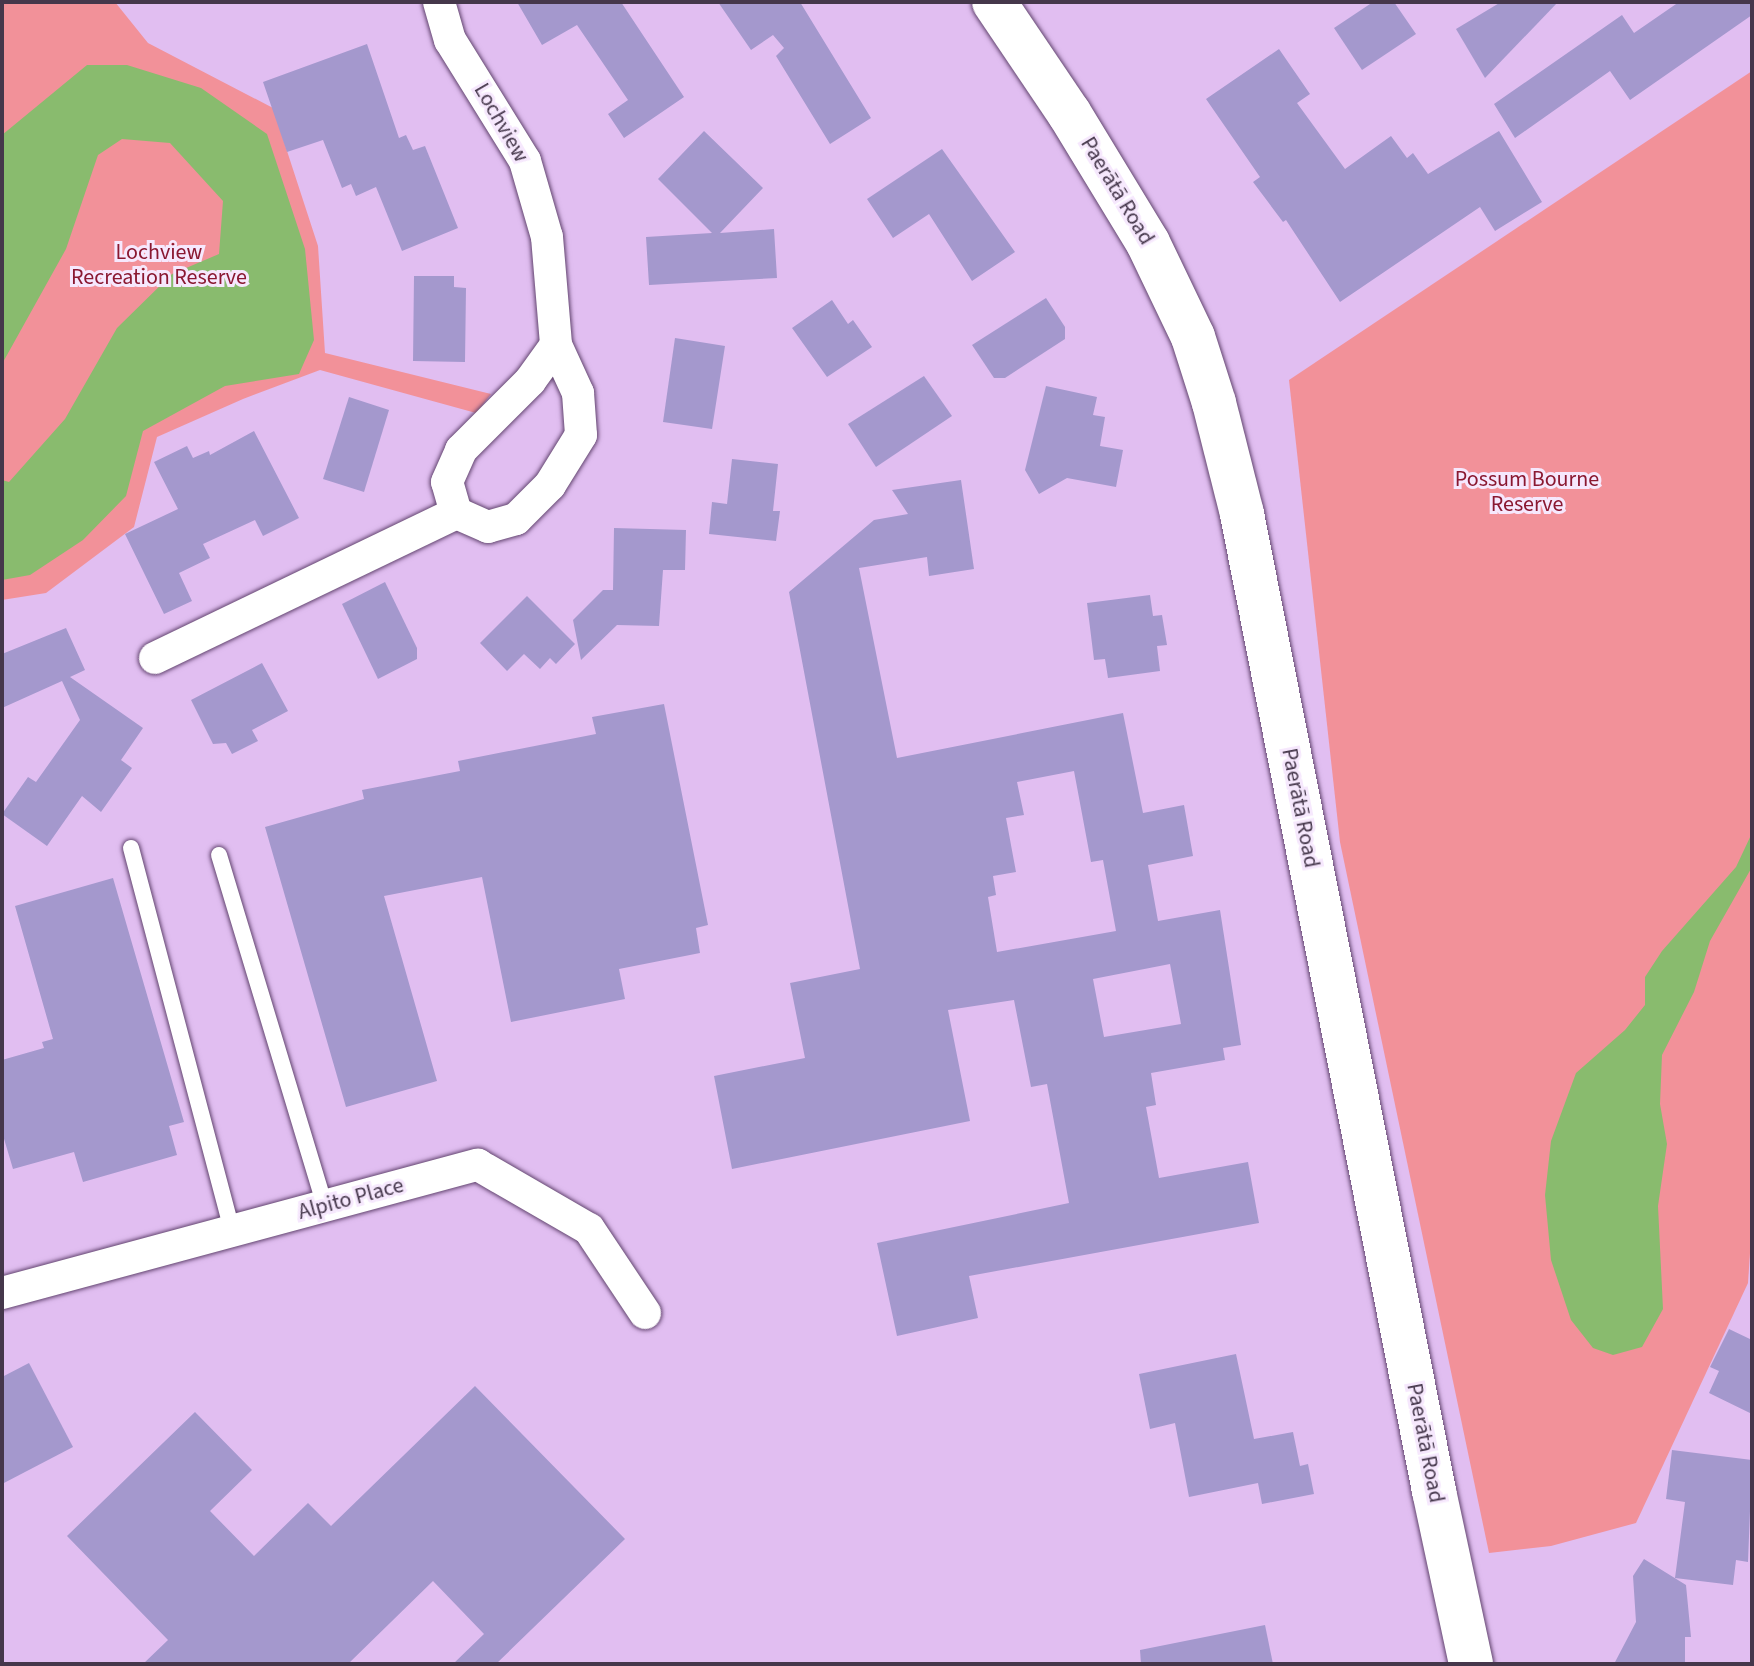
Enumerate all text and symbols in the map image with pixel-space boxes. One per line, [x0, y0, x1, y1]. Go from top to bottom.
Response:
street label: Lochview [468, 79, 534, 167]
street label: Paerātā Road [1075, 132, 1159, 250]
park label: Lochview Recreation Reserve [71, 239, 247, 290]
park label: Possum Bourne Reserve [1455, 466, 1599, 518]
street label: Paerātā Road [1275, 746, 1325, 870]
street label: Alpito Place [295, 1172, 407, 1226]
street label: Paerātā Road [1400, 1381, 1450, 1505]

